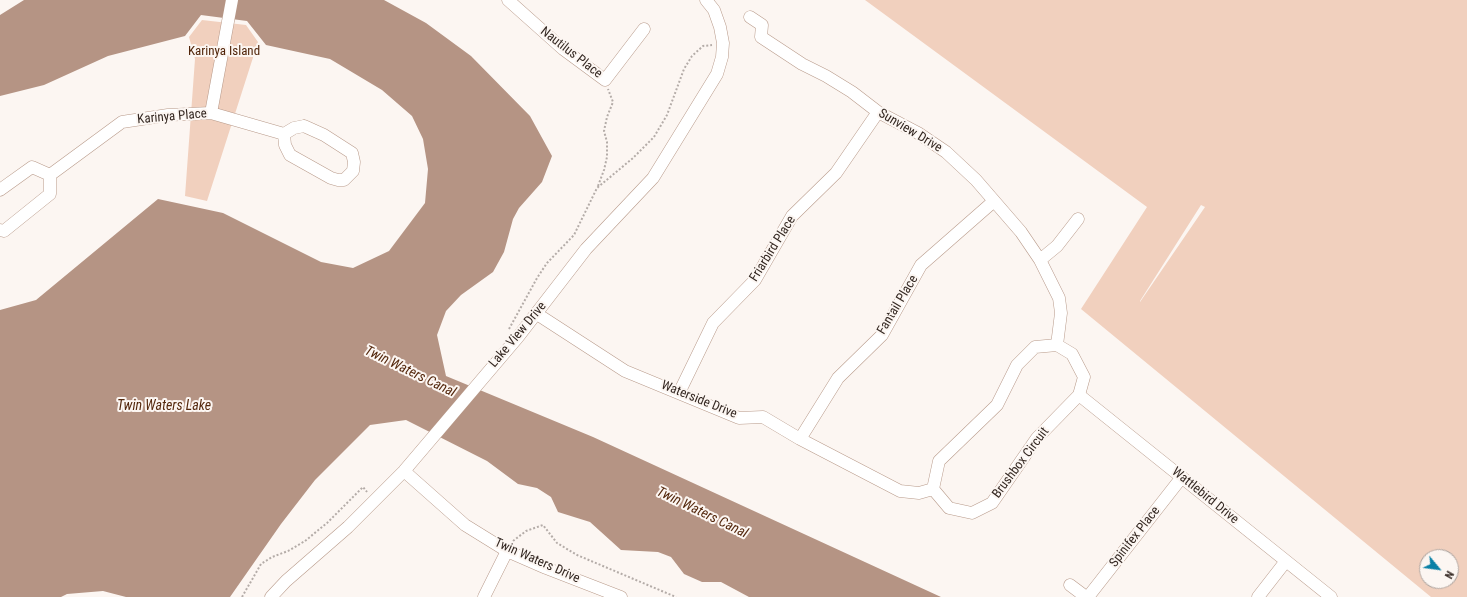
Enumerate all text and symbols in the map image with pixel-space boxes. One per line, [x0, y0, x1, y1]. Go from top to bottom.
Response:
street label: Nautilus Place [537, 24, 605, 82]
park label: Karinya Island [188, 44, 260, 60]
street label: Karinya Place [137, 106, 207, 128]
street label: Sunview Drive [875, 106, 945, 156]
street label: Friarbird Place [747, 213, 799, 285]
street label: Fantail Place [874, 273, 922, 337]
street label: Lake View Drive [486, 299, 550, 371]
water label: Twin Waters Canal [362, 343, 458, 401]
street label: Waterside Drive [659, 378, 739, 422]
water label: Twin Waters Lake [117, 398, 211, 414]
street label: Brushbox Circuit [989, 425, 1053, 501]
street label: Wattlebird Drive [1169, 464, 1241, 528]
water label: Twin Waters Canal [654, 484, 750, 542]
street label: Spinifex Place [1106, 504, 1164, 570]
street label: Twin Waters Drive [492, 535, 582, 587]
north arrow [1419, 549, 1459, 589]
text: N [1442, 568, 1456, 581]

